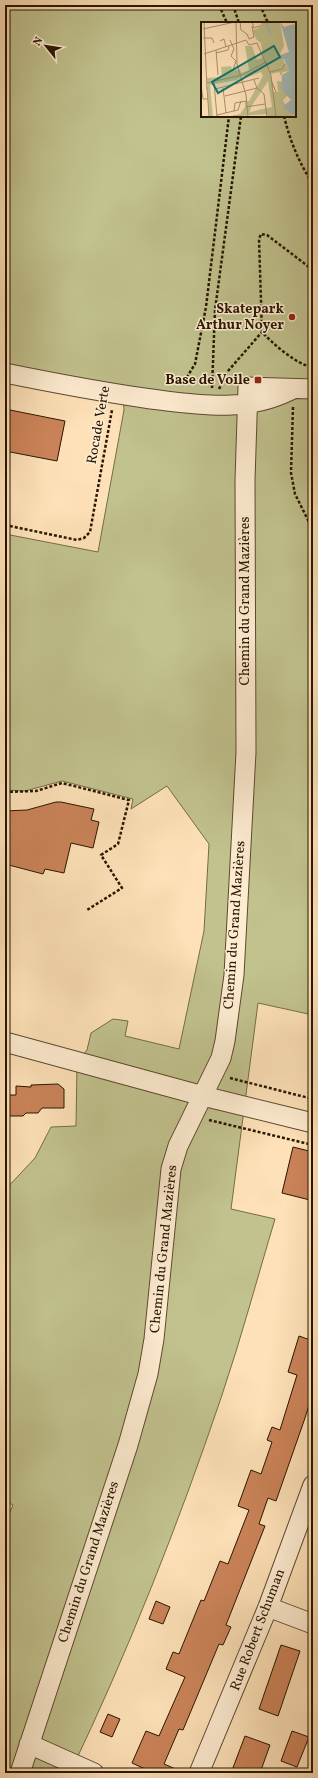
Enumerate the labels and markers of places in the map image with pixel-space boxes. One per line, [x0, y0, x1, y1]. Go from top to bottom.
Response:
place label: Skatepark Arthur Noyer [196, 300, 285, 335]
marker: Skatepark Arthur Noyer [287, 312, 297, 322]
place label: Base de Voile [165, 371, 250, 390]
marker: Base de Voile [253, 375, 263, 385]

